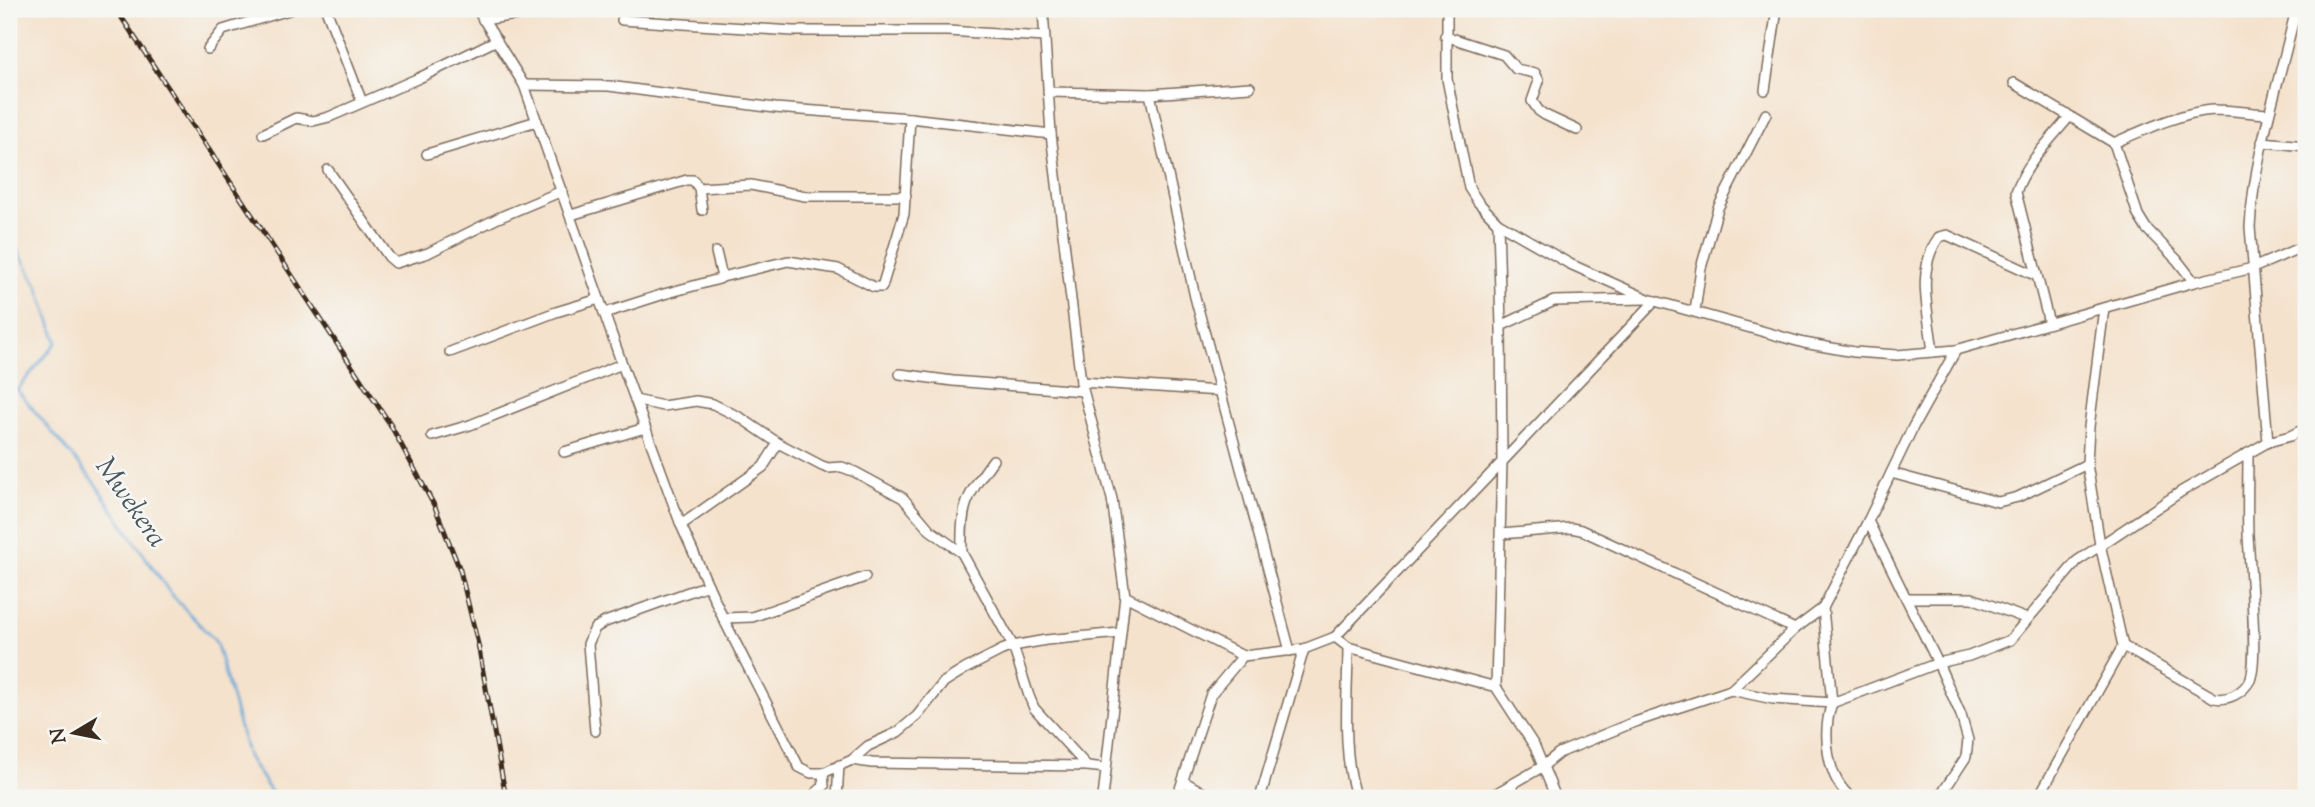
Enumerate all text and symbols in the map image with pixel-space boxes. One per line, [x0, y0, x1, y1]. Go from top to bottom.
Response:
water label: Mwekera [84, 450, 176, 556]
north arrow [38, 698, 108, 768]
text: N [45, 726, 74, 745]

